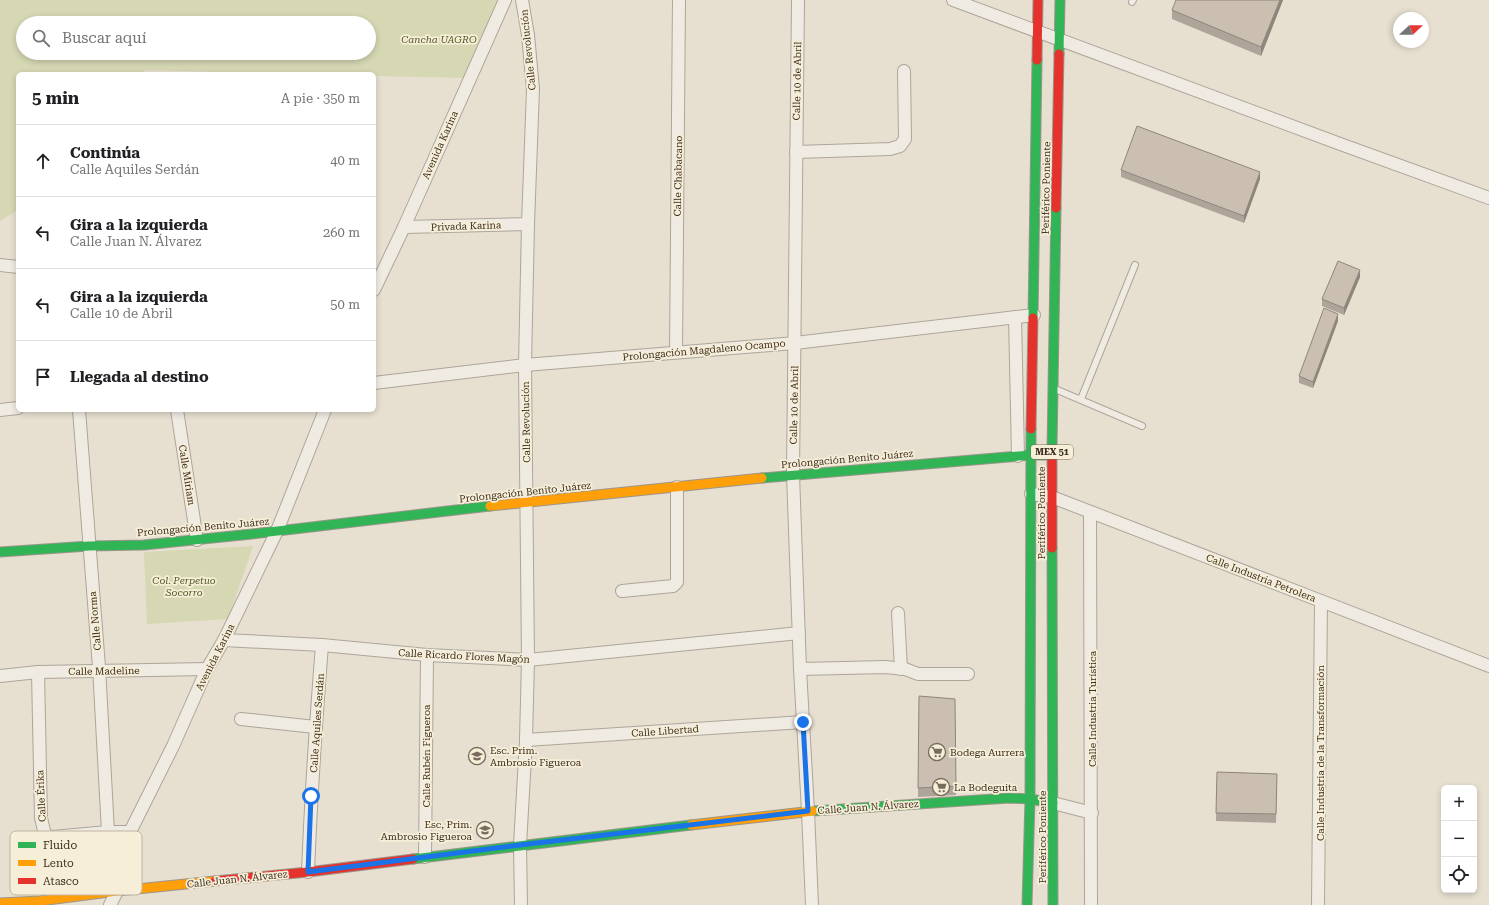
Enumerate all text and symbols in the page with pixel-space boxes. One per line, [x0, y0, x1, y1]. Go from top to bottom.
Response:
street label: Calle Revolución [518, 8, 538, 91]
north arrow [1393, 12, 1429, 48]
search box [16, 16, 376, 60]
icon: search [30, 27, 52, 49]
text: Buscar aquí [62, 29, 146, 47]
park label: Cancha UAGRO [401, 34, 477, 45]
street label: Calle 10 de Abril [791, 41, 803, 121]
text: 5 min [32, 88, 79, 108]
text: A pie · 350 m [281, 91, 360, 106]
street label: Avenida Karina [420, 109, 460, 181]
street label: Calle Chabacano [672, 135, 684, 217]
street label: Periférico Poniente [1040, 141, 1052, 235]
text: Continúa [70, 144, 140, 162]
icon: ahead [32, 150, 54, 172]
text: 40 m [330, 153, 360, 168]
text: Calle Aquiles Serdán [70, 162, 199, 177]
text: Gira a la izquierda [70, 216, 208, 234]
street label: Privada Karina [430, 219, 502, 233]
icon: left [32, 222, 54, 244]
text: 260 m [323, 225, 360, 240]
text: Calle Juan N. Álvarez [70, 234, 201, 249]
text: Gira a la izquierda [70, 288, 208, 306]
icon: left [32, 294, 54, 316]
text: 50 m [330, 297, 360, 312]
text: Calle 10 de Abril [70, 306, 173, 321]
street label: Prolongación Magdaleno Ocampo [622, 337, 786, 363]
street label: Calle 10 de Abril [788, 365, 800, 445]
icon: arrive [32, 366, 54, 388]
text: Llegada al destino [70, 368, 209, 386]
street label: Calle Revolución [520, 381, 532, 463]
street label: Calle Miriam [177, 444, 197, 506]
road number: MEX 51 [1031, 445, 1073, 459]
street label: Prolongación Benito Juárez [781, 448, 914, 470]
street label: Periférico Poniente [1036, 466, 1047, 559]
street label: Prolongación Benito Juárez [459, 480, 592, 504]
street label: Prolongación Benito Juárez [137, 516, 270, 538]
street label: Calle Industria Petrolera [1204, 552, 1318, 604]
park label: Col. Perpetuo Socorro [152, 575, 216, 598]
street label: Calle Norma [87, 590, 103, 651]
street label: Avenida Karina [193, 621, 237, 692]
street label: Calle Ricardo Flores Magón [398, 647, 531, 665]
street label: Calle Industria Turística [1087, 650, 1098, 767]
street label: Calle Madeline [68, 665, 140, 677]
street label: Calle Industria de la Transformación [1315, 665, 1326, 841]
street label: Calle Aquiles Serdán [308, 672, 326, 773]
street label: Calle Rubén Figueroa [421, 704, 432, 807]
route end [794, 713, 812, 731]
street label: Calle Libertad [631, 723, 700, 739]
supermarket icon: Bodega Aurrera [927, 742, 947, 762]
place label: Esc. Prim. Ambrosio Figueroa [490, 745, 582, 768]
school or university icon: Esc. Prim. Ambrosio Figueroa [467, 746, 487, 766]
place label: Bodega Aurrera [950, 747, 1025, 758]
street label: Calle Érika [34, 769, 48, 822]
supermarket icon: La Bodeguita [931, 777, 951, 797]
place label: La Bodeguita [954, 782, 1018, 793]
map controls [1441, 785, 1477, 893]
button: + [1441, 785, 1477, 821]
route start [302, 787, 320, 805]
street label: Periférico Poniente [1037, 790, 1048, 883]
street label: Calle Juan N. Álvarez [817, 798, 919, 816]
place label: Esc, Prim. Ambrosio Figueroa [381, 819, 473, 842]
school or university icon: Esc, Prim. Ambrosio Figueroa [475, 820, 495, 840]
button: − [1441, 821, 1477, 857]
legend [10, 831, 142, 895]
text: Fluido [43, 839, 77, 852]
text: Lento [43, 857, 74, 870]
button: locate [1441, 857, 1477, 893]
street label: Calle Juan N. Álvarez [186, 868, 288, 890]
text: Atasco [43, 875, 79, 888]

